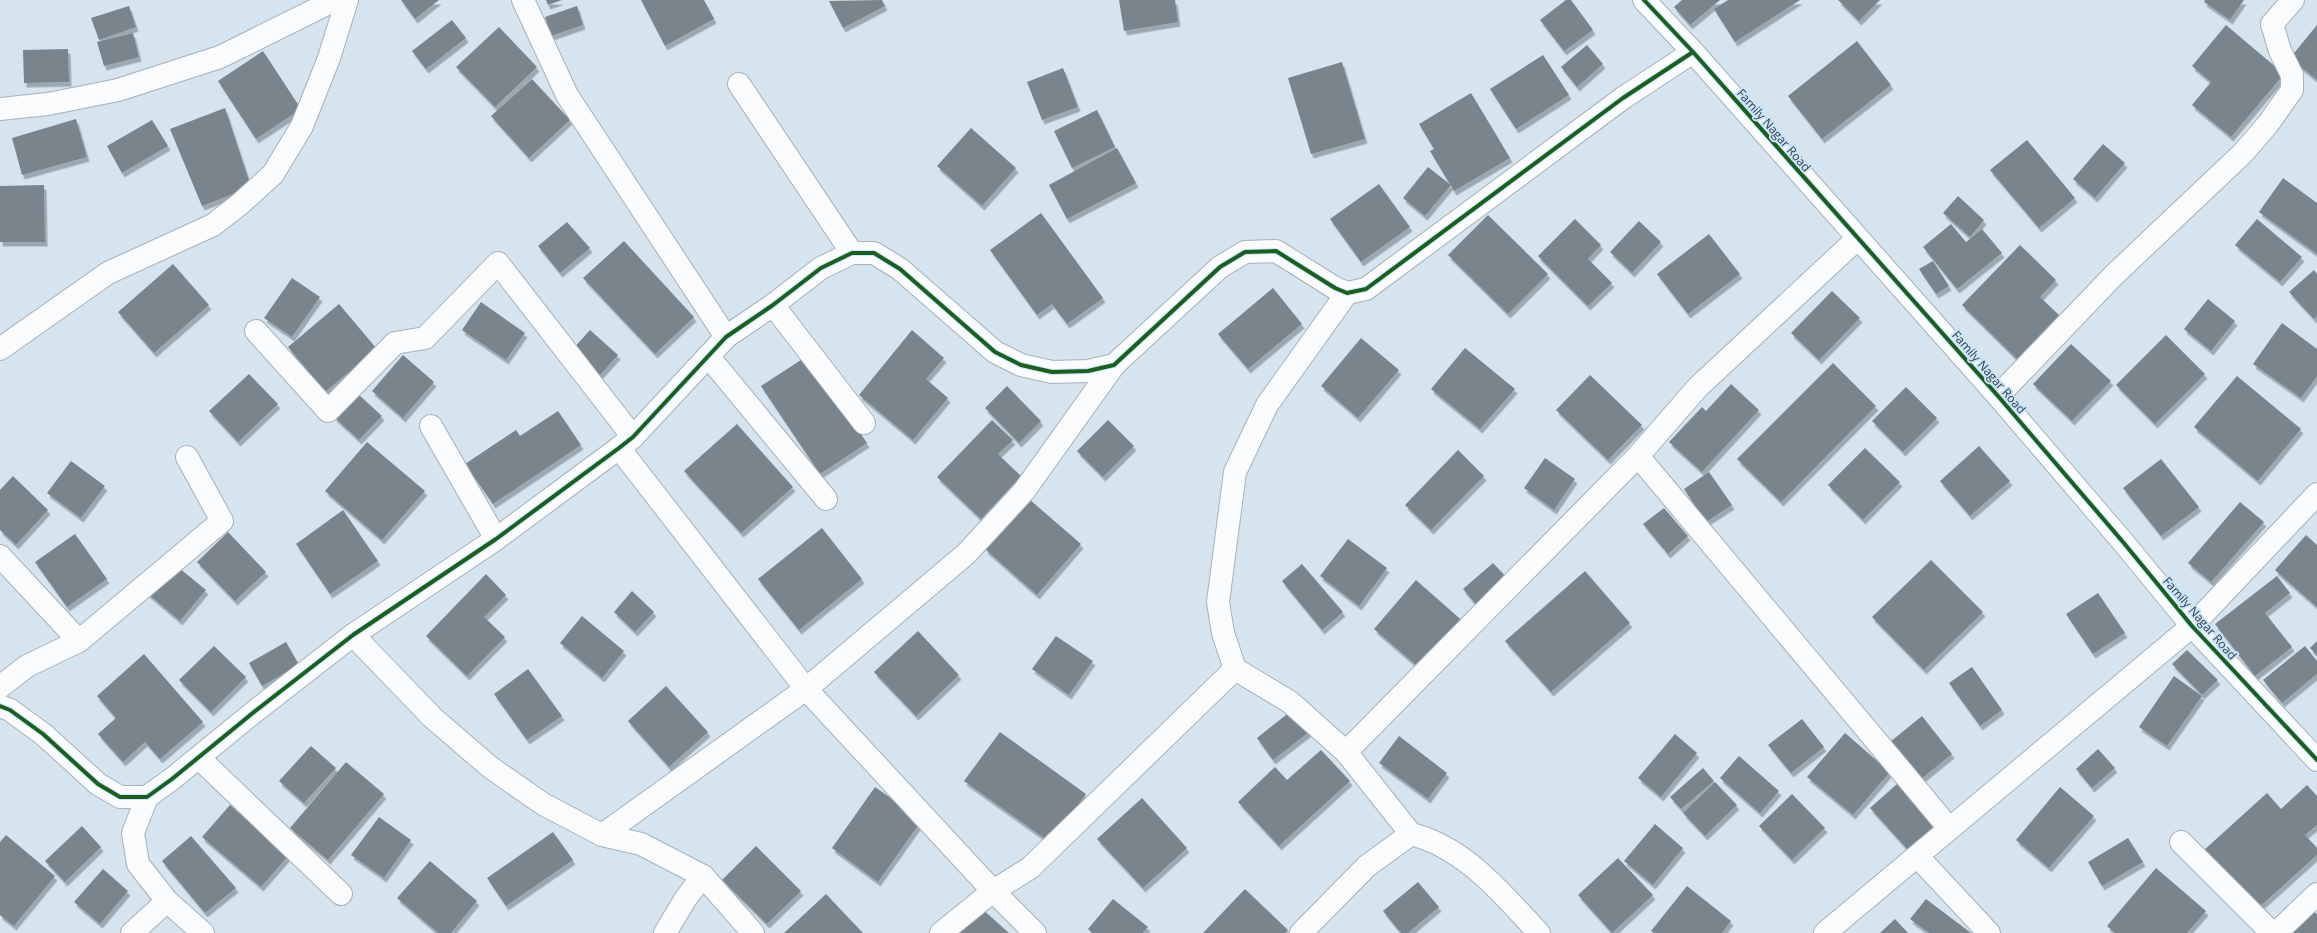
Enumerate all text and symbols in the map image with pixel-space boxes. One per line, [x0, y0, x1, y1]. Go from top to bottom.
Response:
street label: Family Nagar Road [1733, 85, 1815, 175]
street label: Family Nagar Road [1948, 327, 2030, 417]
street label: Family Nagar Road [2159, 573, 2241, 663]

